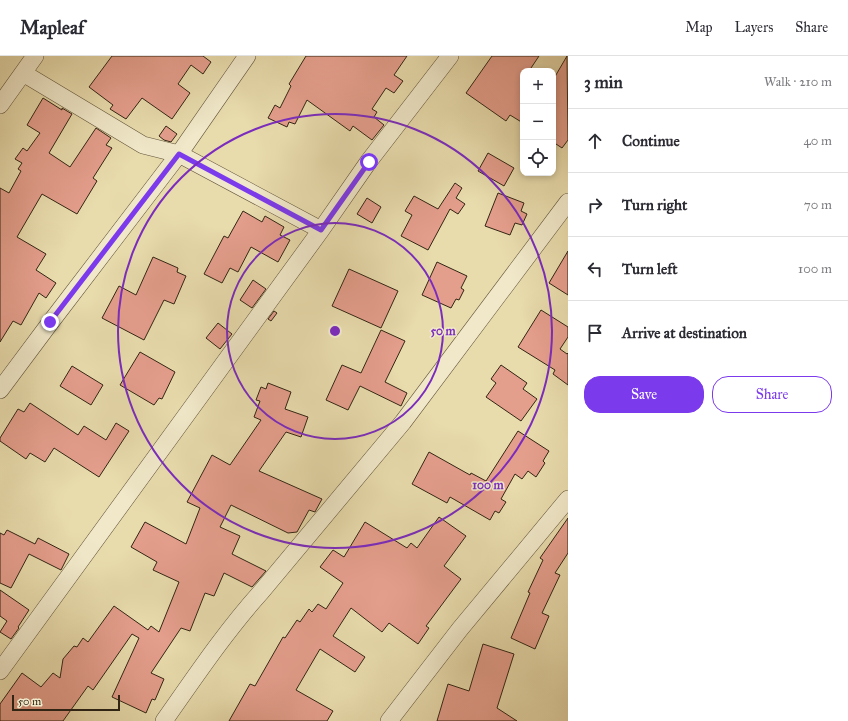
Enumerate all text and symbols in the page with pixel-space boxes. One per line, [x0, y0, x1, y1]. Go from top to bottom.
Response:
text: Mapleaf [20, 16, 84, 39]
text: Map [685, 19, 713, 36]
text: Layers [735, 19, 773, 36]
text: Share [795, 19, 828, 36]
map controls [520, 68, 556, 176]
button: + [520, 68, 556, 104]
text: 3 min [584, 72, 623, 93]
text: Walk · 210 m [764, 74, 832, 90]
button: − [520, 104, 556, 140]
icon: ahead [584, 130, 606, 152]
text: Continue [622, 132, 680, 150]
text: 40 m [803, 133, 832, 149]
button: locate [520, 140, 556, 176]
route start [360, 153, 378, 171]
icon: right [584, 194, 606, 216]
text: Turn right [622, 196, 687, 214]
text: 70 m [804, 197, 832, 213]
icon: left [584, 258, 606, 280]
text: Turn left [622, 260, 678, 278]
text: 100 m [798, 261, 832, 277]
route end [41, 313, 59, 331]
icon: arrive [584, 322, 606, 344]
centre of rings [328, 324, 342, 338]
text: 50 m [430, 324, 457, 338]
text: Arrive at destination [622, 324, 747, 342]
button: Save [584, 376, 704, 413]
button: Share [712, 376, 832, 413]
text: 100 m [472, 478, 505, 492]
scale bar [12, 693, 120, 712]
text: 50 m [18, 695, 41, 708]

